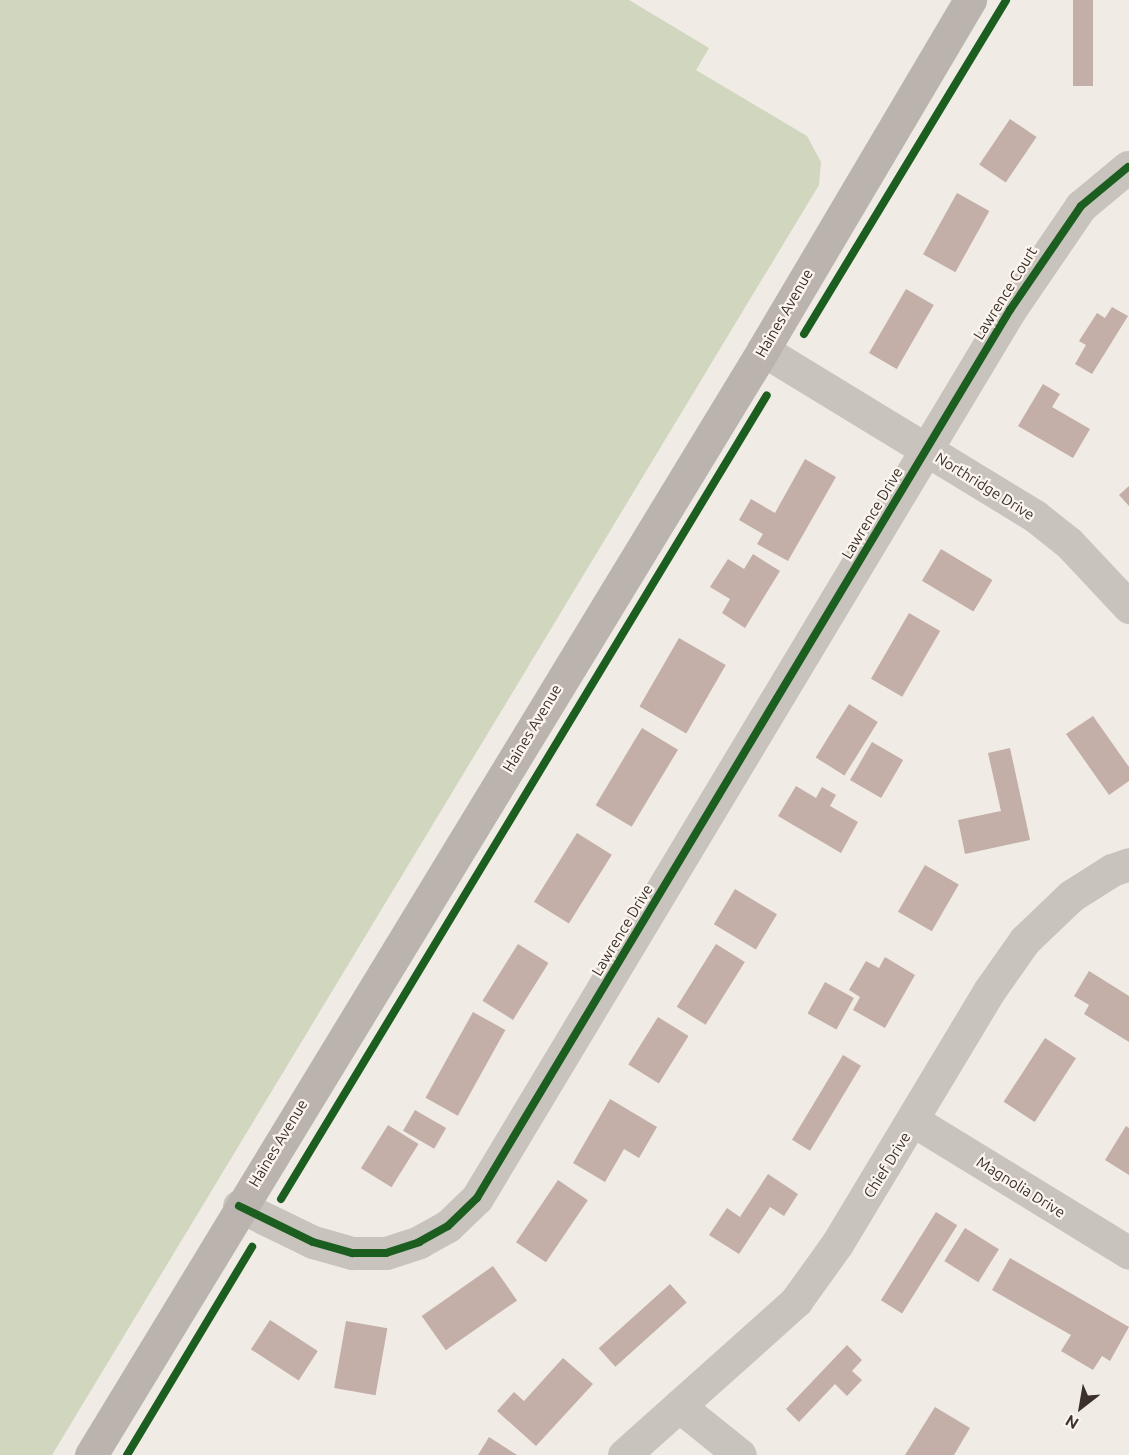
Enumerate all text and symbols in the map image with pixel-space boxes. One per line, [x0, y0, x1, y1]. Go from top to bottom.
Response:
street label: Lawrence Court [969, 243, 1041, 343]
street label: Haines Avenue [751, 266, 817, 360]
street label: Northridge Drive [932, 448, 1038, 524]
street label: Lawrence Drive [838, 464, 906, 562]
street label: Haines Avenue [499, 681, 565, 775]
street label: Lawrence Drive [588, 881, 656, 979]
street label: Haines Avenue [245, 1096, 311, 1190]
street label: Chief Drive [860, 1129, 914, 1201]
street label: Magnolia Drive [973, 1153, 1069, 1221]
north arrow [1051, 1377, 1111, 1437]
text: N [1062, 1412, 1081, 1433]

